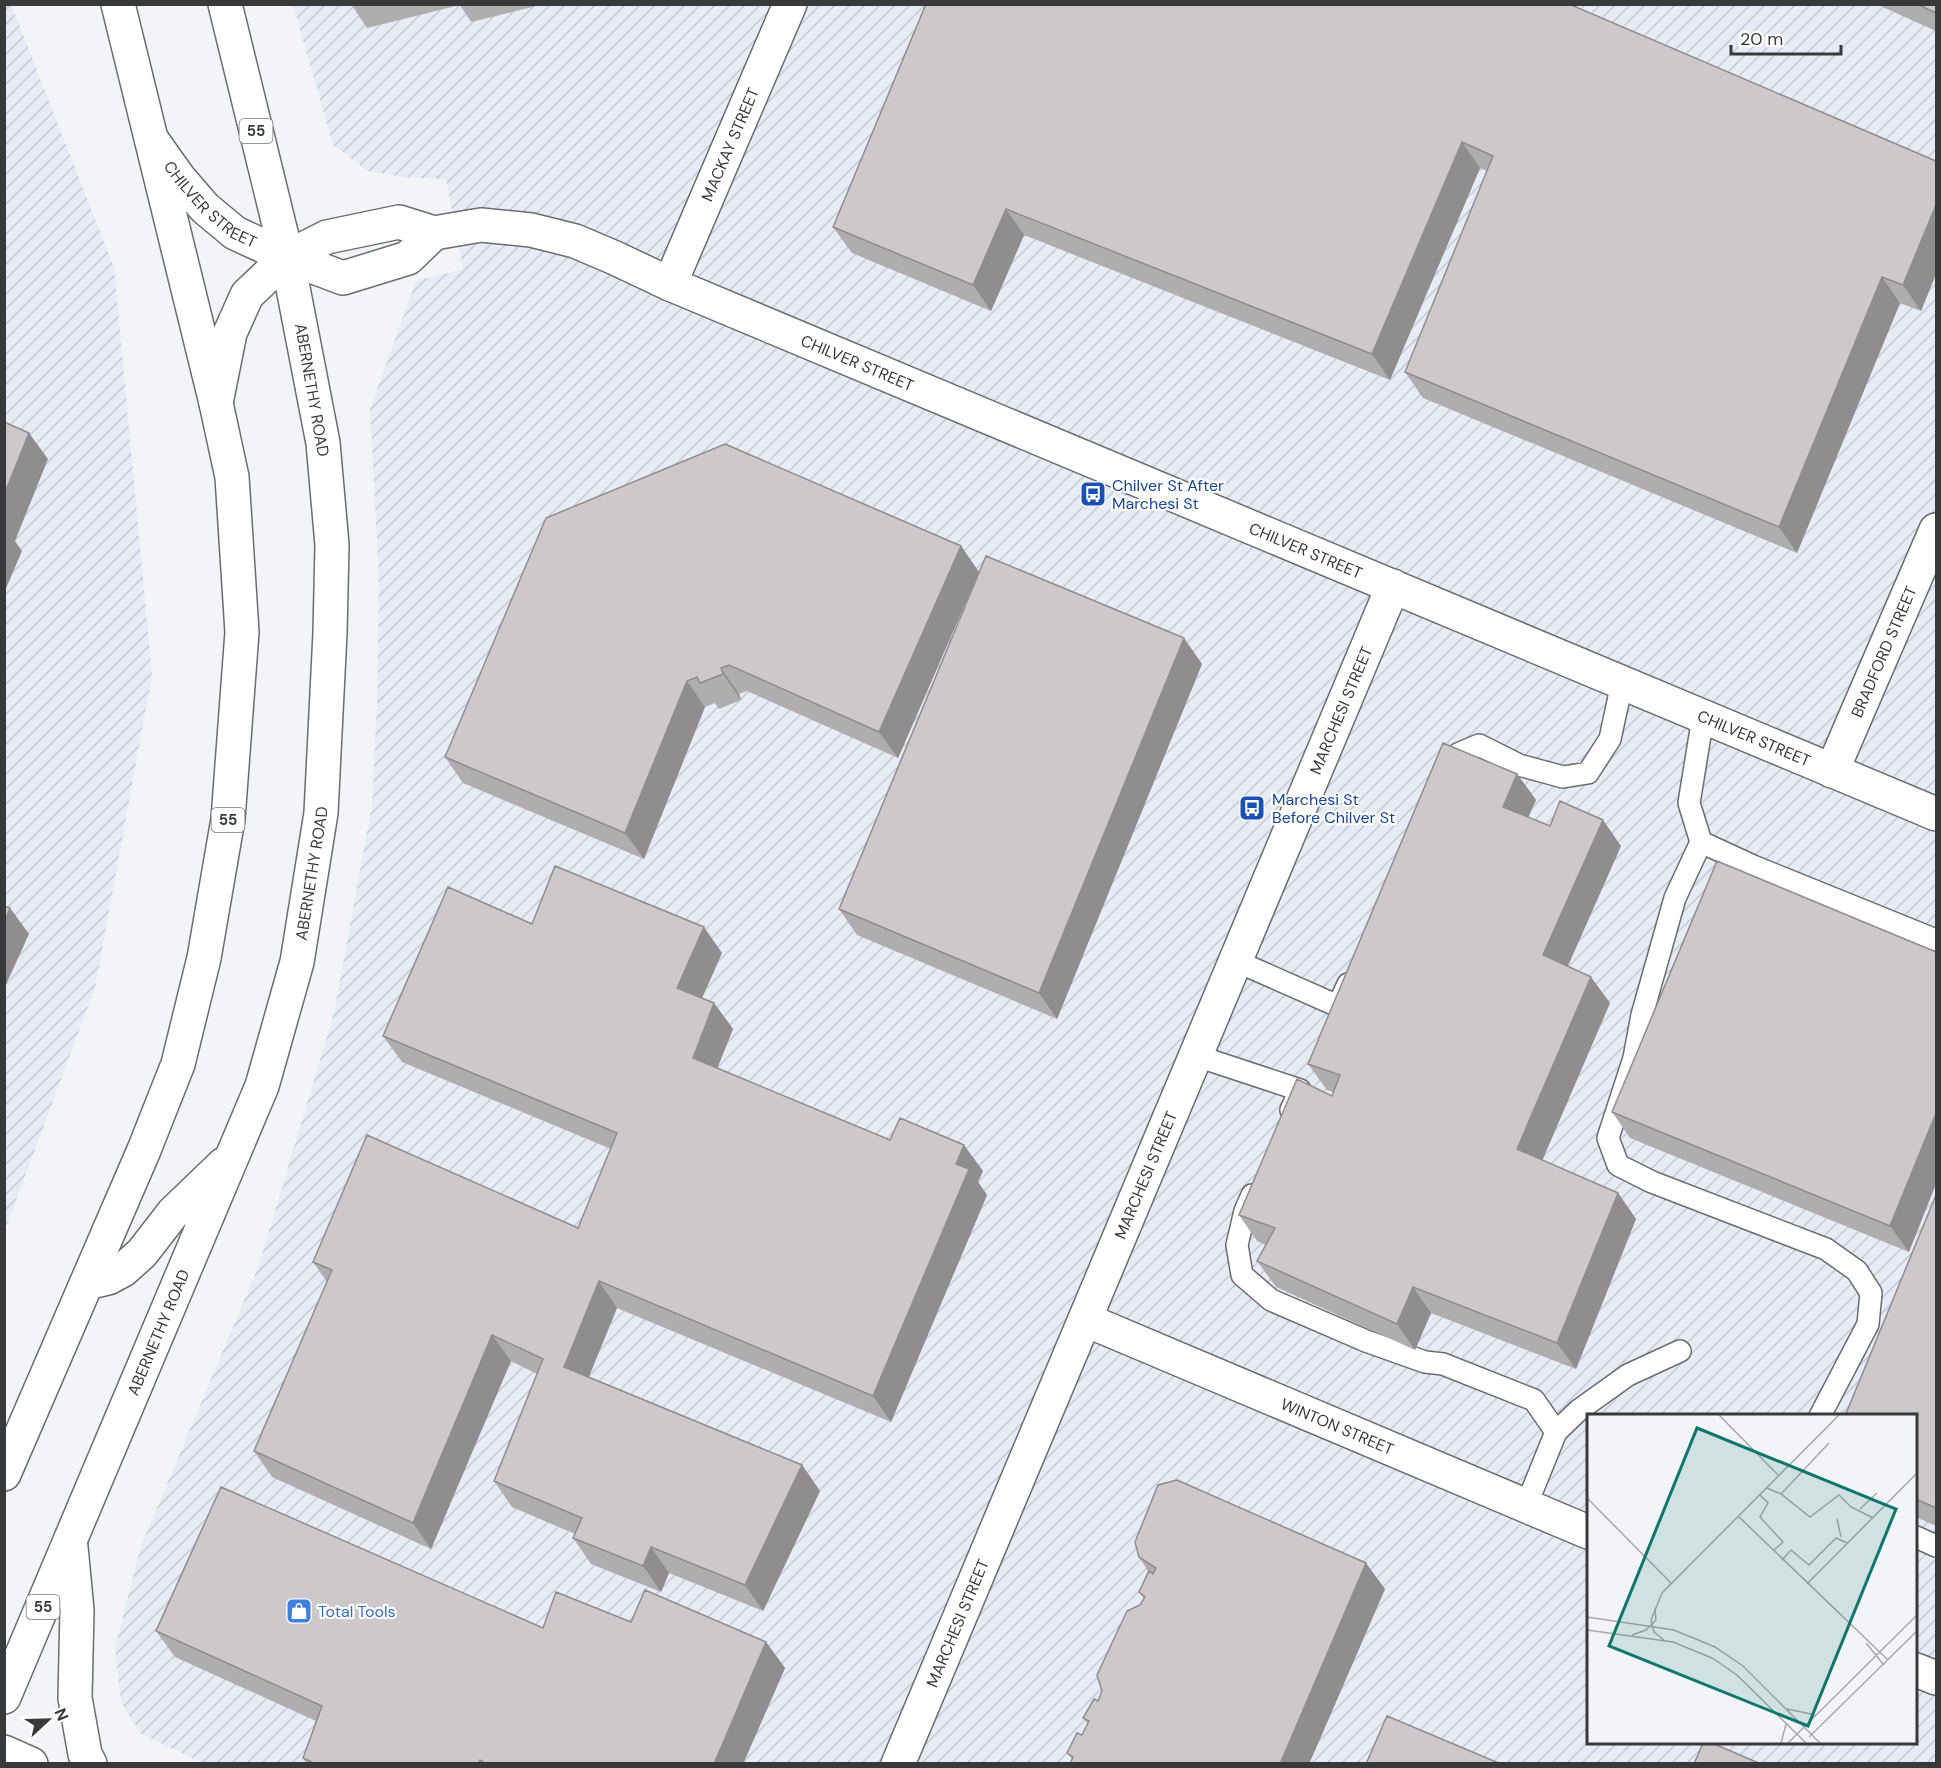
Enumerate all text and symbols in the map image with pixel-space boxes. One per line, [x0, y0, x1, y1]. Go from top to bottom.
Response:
scale bar [1731, 18, 1840, 56]
text: 20 m [1740, 27, 1783, 51]
street label: MACKAY STREET [696, 84, 764, 204]
road number: 55 [240, 119, 272, 143]
street label: CHILVER STREET [159, 156, 260, 252]
street label: ABERNETHY ROAD [290, 322, 334, 458]
street label: CHILVER STREET [798, 329, 917, 396]
place label: Chilver St After Marchesi St [1112, 475, 1224, 514]
bus stop icon: Chilver St After Marchesi St [1078, 479, 1108, 509]
street label: CHILVER STREET [1246, 517, 1366, 583]
street label: BRADFORD STREET [1846, 583, 1921, 721]
street label: MARCHESI STREET [1305, 643, 1377, 777]
street label: CHILVER STREET [1694, 705, 1814, 771]
place label: Marchesi St Before Chilver St [1272, 789, 1395, 828]
bus stop icon: Marchesi St Before Chilver St [1237, 793, 1267, 823]
street label: ABERNETHY ROAD [290, 806, 332, 942]
road number: 55 [212, 808, 244, 832]
street label: MARCHESI STREET [1109, 1108, 1182, 1242]
street label: ABERNETHY ROAD [122, 1266, 194, 1399]
street label: WINTON STREET [1278, 1393, 1397, 1459]
inset map [1587, 1414, 1917, 1744]
street label: MARCHESI STREET [921, 1556, 993, 1690]
road number: 55 [26, 1595, 60, 1619]
shop icon: Total Tools [284, 1596, 314, 1626]
place label: Total Tools [318, 1601, 396, 1622]
north arrow [18, 1690, 78, 1750]
text: N [50, 1705, 73, 1724]

